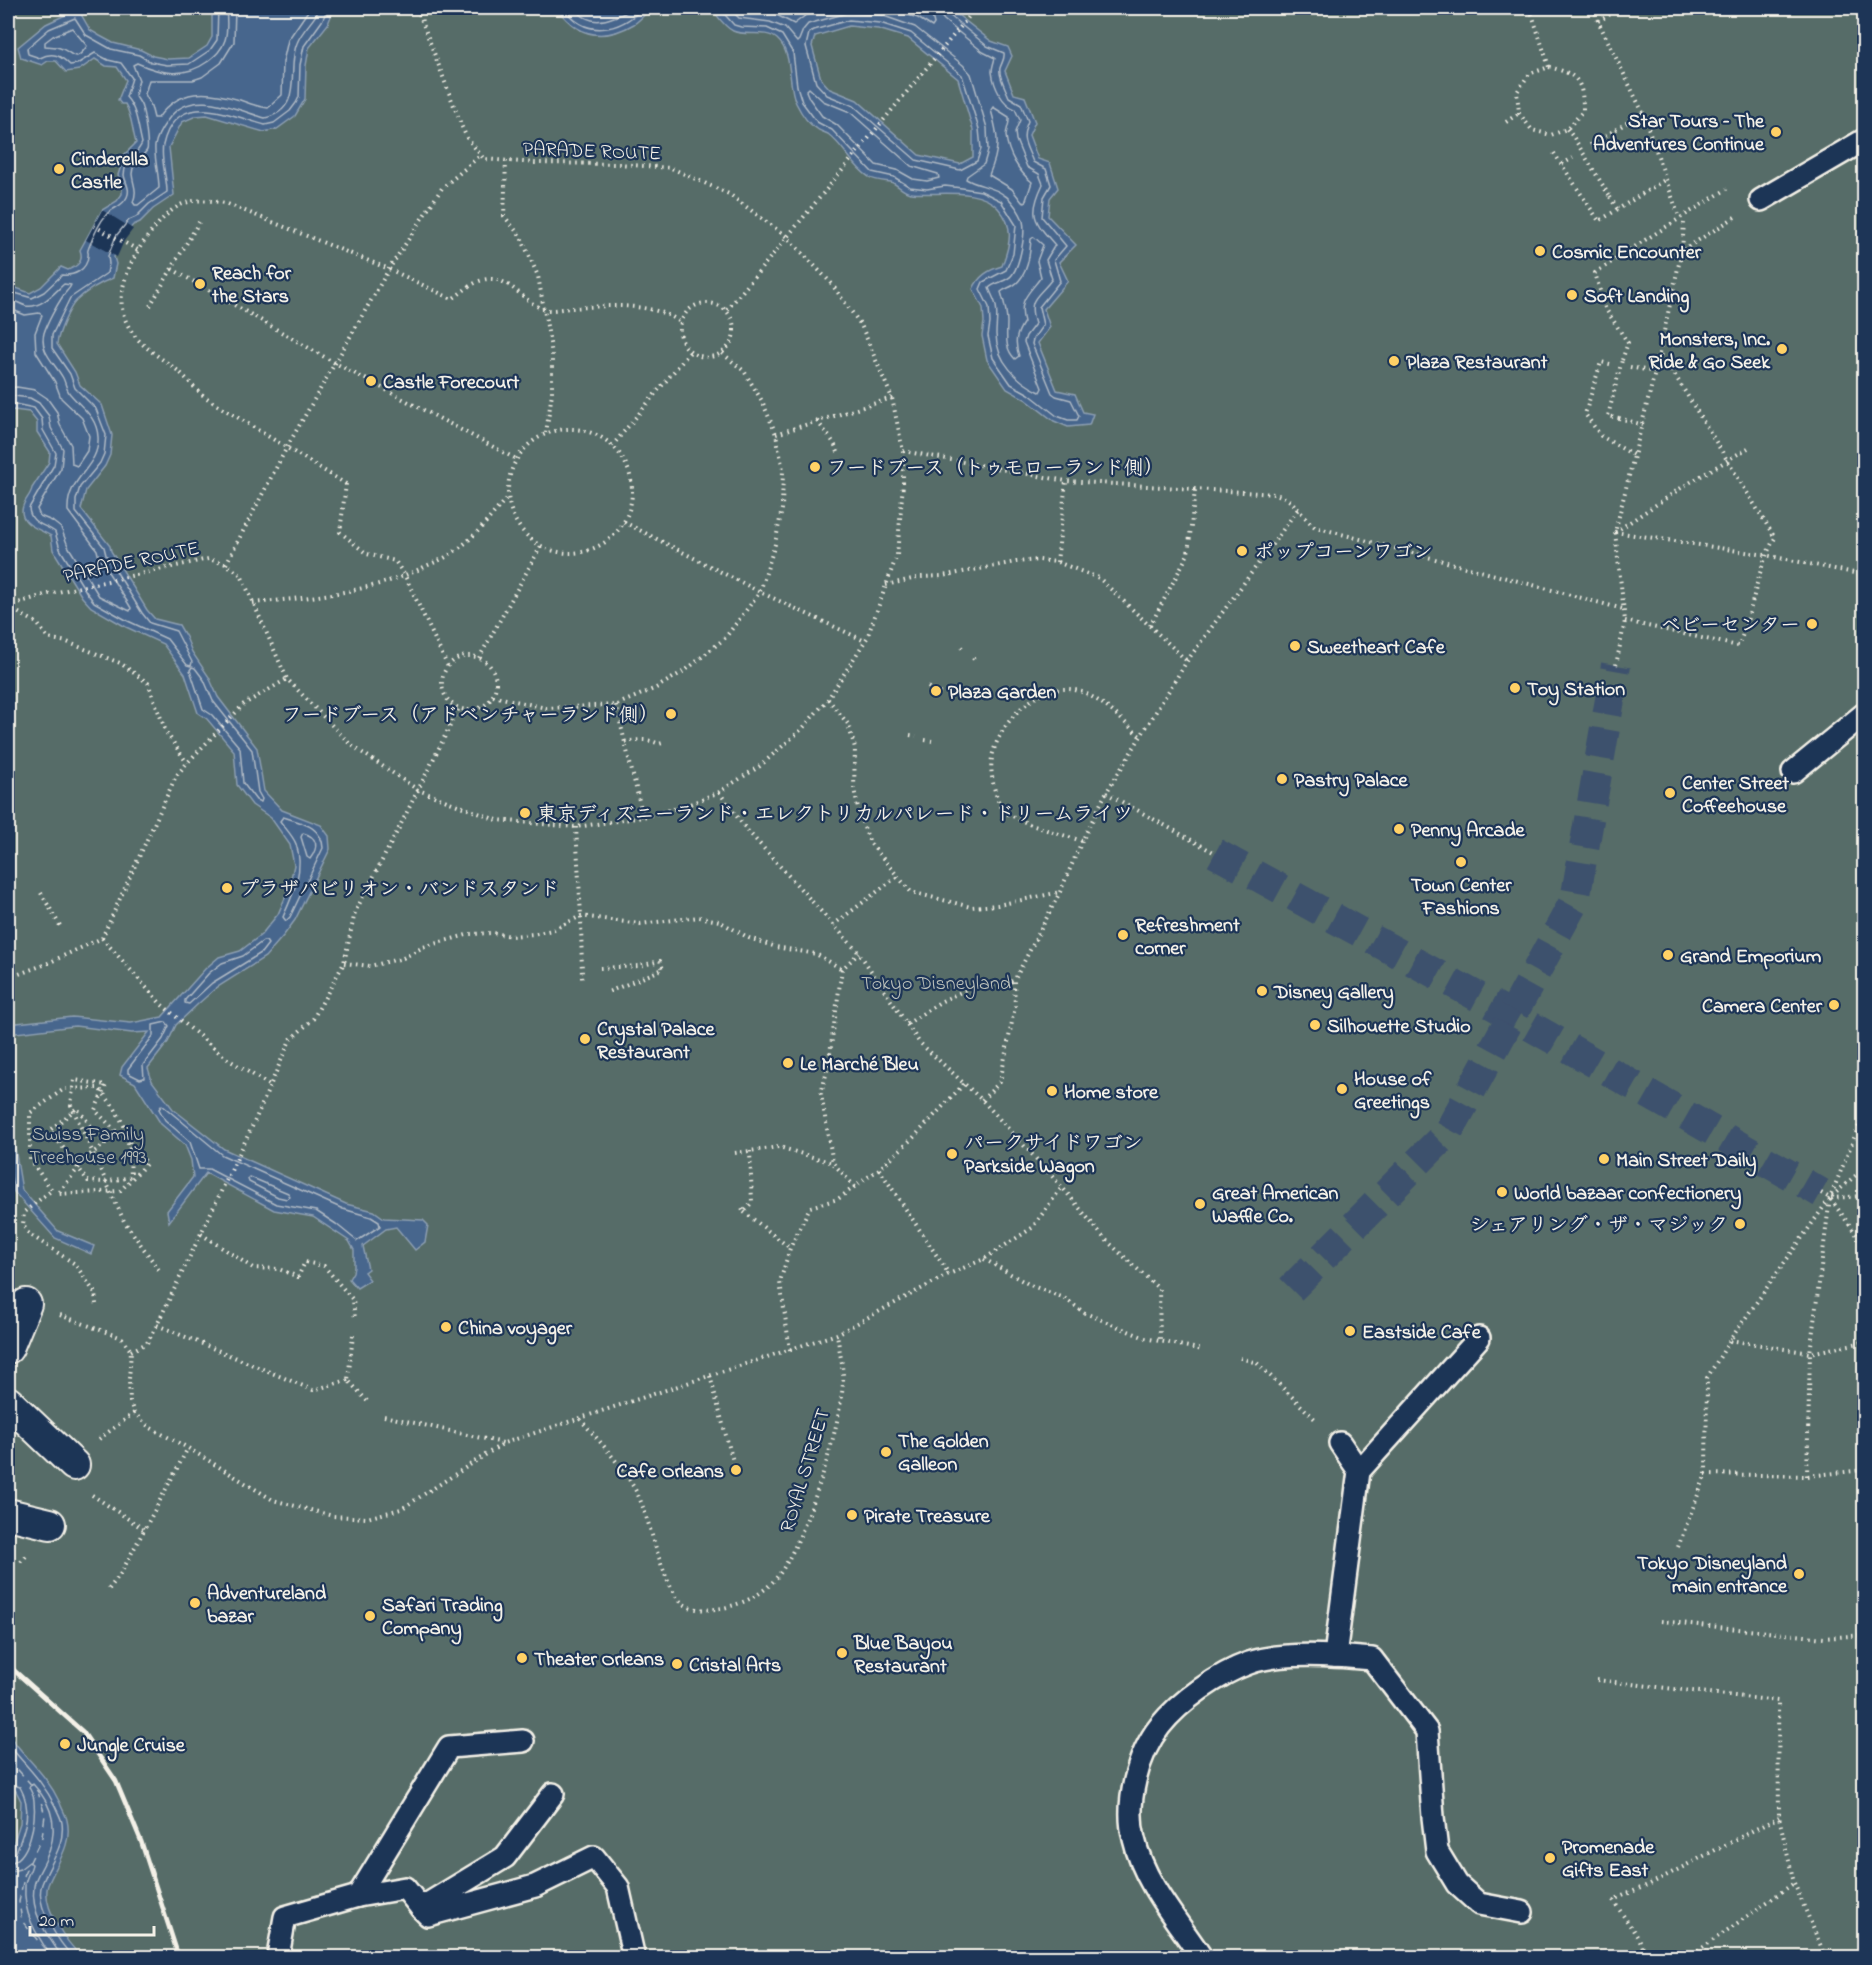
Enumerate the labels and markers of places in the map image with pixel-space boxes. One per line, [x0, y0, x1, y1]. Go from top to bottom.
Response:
place label: Star Tours – The Adventures Continue [1593, 108, 1765, 160]
marker: Star Tours – The Adventures Continue [1769, 125, 1783, 139]
place label: Cinderella Castle [71, 146, 149, 198]
marker: Cinderella Castle [52, 162, 66, 176]
place label: Cosmic Encounter [1552, 239, 1702, 268]
marker: Cosmic Encounter [1533, 244, 1547, 258]
place label: Reach for the Stars [211, 260, 292, 312]
marker: Reach for the Stars [193, 277, 207, 291]
place label: Soft Landing [1584, 283, 1689, 313]
marker: Soft Landing [1565, 288, 1579, 302]
place label: Monsters, Inc. Ride & Go Seek [1649, 326, 1771, 378]
marker: Monsters, Inc. Ride & Go Seek [1775, 342, 1789, 356]
place label: Plaza Restaurant [1406, 349, 1548, 378]
marker: Plaza Restaurant [1387, 354, 1401, 368]
place label: Castle Forecourt [383, 369, 520, 398]
marker: Castle Forecourt [364, 374, 378, 388]
place label: フードブース（トゥモローランド側） [827, 455, 1164, 484]
marker: フードブース（トゥモローランド側） [808, 460, 822, 474]
place label: ポップコーンワゴン [1254, 539, 1433, 568]
marker: ポップコーンワゴン [1235, 544, 1249, 558]
place label: ベビーセンター [1661, 612, 1800, 641]
marker: ベビーセンター [1805, 617, 1819, 631]
place label: Sweetheart Cafe [1307, 634, 1446, 663]
marker: Sweetheart Cafe [1288, 639, 1302, 653]
place label: Toy Station [1527, 676, 1625, 706]
place label: Plaza Garden [948, 679, 1056, 708]
marker: Toy Station [1508, 681, 1522, 695]
marker: Plaza Garden [929, 684, 943, 698]
place label: フードブース（アドベンチャーランド側） [282, 702, 659, 731]
marker: フードブース（アドベンチャーランド側） [664, 707, 678, 721]
place label: Pastry Palace [1294, 767, 1409, 797]
place label: Center Street Coffeehouse [1682, 770, 1789, 822]
marker: Pastry Palace [1275, 772, 1289, 786]
marker: Center Street Coffeehouse [1663, 786, 1677, 800]
place label: 東京ディズニーランド・エレクトリカルパレード・ドリームライツ [537, 801, 1133, 830]
marker: 東京ディズニーランド・エレクトリカルパレード・ドリームライツ [518, 806, 532, 820]
place label: Penny Arcade [1411, 817, 1526, 847]
marker: Penny Arcade [1392, 822, 1406, 836]
marker: Town Center Fashions [1454, 855, 1468, 869]
place label: Town Center Fashions [1411, 872, 1512, 924]
place label: プラザパビリオン・バンドスタンド [239, 876, 559, 905]
marker: プラザパビリオン・バンドスタンド [220, 881, 234, 895]
place label: Refreshment corner [1135, 912, 1240, 964]
marker: Refreshment corner [1116, 928, 1130, 942]
place label: Grand Emporium [1680, 943, 1822, 972]
marker: Grand Emporium [1661, 948, 1675, 962]
place label: Disney Gallery [1273, 979, 1394, 1009]
marker: Disney Gallery [1255, 984, 1269, 998]
place label: Camera Center [1702, 993, 1823, 1022]
marker: Camera Center [1827, 998, 1841, 1012]
place label: Silhouette Studio [1327, 1013, 1471, 1042]
place label: Crystal Palace Restaurant [597, 1016, 716, 1068]
marker: Silhouette Studio [1308, 1018, 1322, 1032]
marker: Crystal Palace Restaurant [578, 1032, 592, 1046]
place label: Le Marché Bleu [800, 1051, 919, 1080]
marker: Le Marché Bleu [781, 1056, 795, 1070]
place label: House of Greetings [1354, 1066, 1432, 1119]
place label: Home store [1064, 1079, 1159, 1108]
marker: House of Greetings [1335, 1082, 1349, 1096]
marker: Home store [1045, 1084, 1059, 1098]
place label: パークサイドワゴン Parkside Wagon [964, 1130, 1143, 1183]
marker: パークサイドワゴン Parkside Wagon [945, 1147, 959, 1161]
place label: Main Street Daily [1616, 1147, 1756, 1177]
marker: Main Street Daily [1597, 1152, 1611, 1166]
place label: Great American Waffle Co. [1212, 1180, 1338, 1232]
place label: World bazaar confectionery [1514, 1180, 1741, 1210]
marker: World bazaar confectionery [1495, 1185, 1509, 1199]
marker: Great American Waffle Co. [1193, 1197, 1207, 1211]
place label: シェアリング・ザ・マジック [1470, 1212, 1728, 1241]
marker: シェアリング・ザ・マジック [1733, 1217, 1747, 1231]
place label: China voyager [458, 1315, 573, 1345]
place label: Eastside Cafe [1362, 1319, 1482, 1348]
marker: China voyager [439, 1320, 453, 1334]
marker: Eastside Cafe [1343, 1324, 1357, 1338]
place label: The Golden Galleon [898, 1428, 989, 1480]
marker: The Golden Galleon [879, 1445, 893, 1459]
place label: Cafe Orleans [616, 1458, 724, 1487]
marker: Cafe Orleans [729, 1463, 743, 1477]
place label: Pirate Treasure [864, 1503, 991, 1532]
marker: Pirate Treasure [845, 1508, 859, 1522]
place label: Tokyo Disneyland main entrance [1637, 1550, 1788, 1602]
marker: Tokyo Disneyland main entrance [1792, 1567, 1806, 1581]
place label: Adventureland bazar [207, 1580, 327, 1632]
place label: Safari Trading Company [382, 1592, 503, 1645]
marker: Adventureland bazar [188, 1596, 202, 1610]
marker: Safari Trading Company [363, 1609, 377, 1623]
place label: Blue Bayou Restaurant [853, 1630, 953, 1682]
place label: Theater Orleans [534, 1646, 664, 1675]
marker: Blue Bayou Restaurant [835, 1646, 849, 1660]
marker: Theater Orleans [515, 1651, 529, 1665]
place label: Cristal Arts [689, 1652, 781, 1681]
marker: Cristal Arts [670, 1657, 684, 1671]
place label: Jungle Cruise [77, 1732, 186, 1762]
marker: Jungle Cruise [58, 1737, 72, 1751]
place label: Promenade Gifts East [1562, 1834, 1655, 1886]
marker: Promenade Gifts East [1543, 1851, 1557, 1865]

